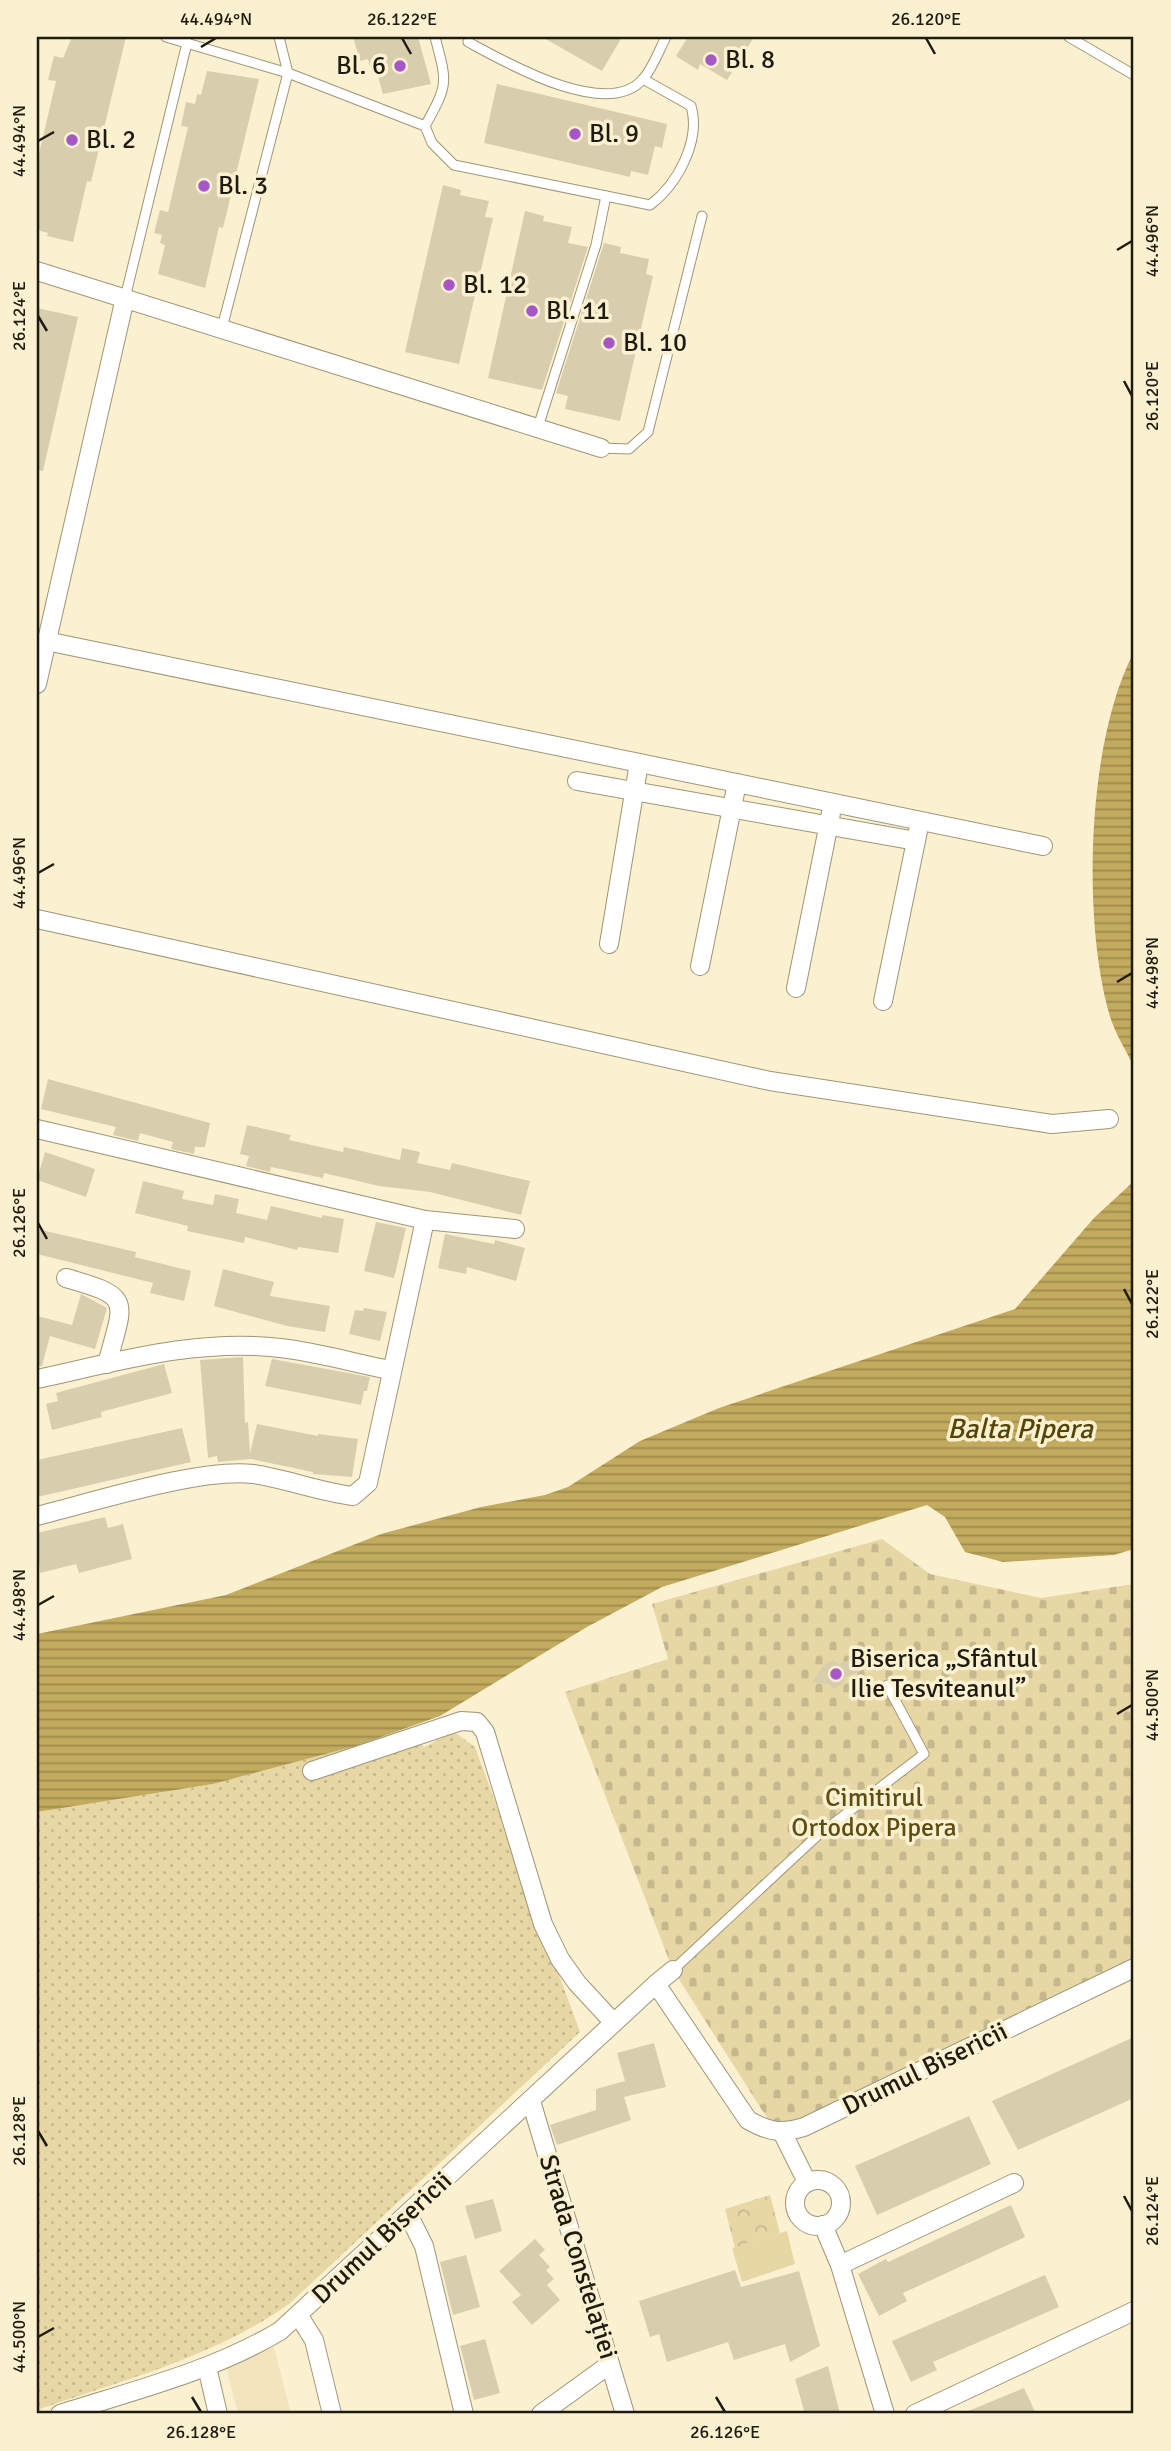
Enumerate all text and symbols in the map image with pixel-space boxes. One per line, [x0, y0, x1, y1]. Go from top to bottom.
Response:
text: 44.494°N [180, 8, 252, 30]
text: 26.122°E [367, 8, 437, 30]
text: 26.120°E [891, 8, 961, 30]
place label: Bl. 8 [725, 44, 775, 76]
place label: Bl. 6 [336, 50, 386, 82]
marker: Bl. 8 [703, 52, 719, 68]
marker: Bl. 6 [392, 58, 408, 74]
text: 44.494°N [8, 105, 30, 177]
place label: Bl. 9 [589, 118, 639, 150]
place label: Bl. 2 [86, 124, 136, 156]
marker: Bl. 9 [567, 126, 583, 142]
marker: Bl. 2 [64, 132, 80, 148]
place label: Bl. 3 [218, 170, 268, 202]
marker: Bl. 3 [196, 178, 212, 194]
text: 44.496°N [1141, 205, 1163, 277]
place label: Bl. 12 [463, 269, 527, 301]
marker: Bl. 12 [441, 277, 457, 293]
text: 26.124°E [8, 281, 30, 351]
place label: Bl. 11 [546, 295, 610, 327]
marker: Bl. 11 [524, 303, 540, 319]
place label: Bl. 10 [623, 327, 687, 359]
marker: Bl. 10 [601, 335, 617, 351]
text: 26.120°E [1141, 361, 1163, 431]
text: 44.496°N [8, 837, 30, 909]
text: 44.498°N [1141, 937, 1163, 1009]
text: 26.126°E [8, 1188, 30, 1258]
text: 26.122°E [1141, 1269, 1163, 1339]
water label: Balta Pipera [947, 1412, 1094, 1446]
text: 44.498°N [8, 1569, 30, 1641]
place label: Biserica „Sfântul Ilie Tesviteanul” [850, 1643, 1038, 1705]
marker: Biserica „Sfântul Ilie Tesviteanul” [828, 1666, 844, 1682]
text: 44.500°N [1141, 1669, 1163, 1741]
park label: Cimitirul Ortodox Pipera [791, 1782, 957, 1844]
street label: Drumul Bisericii [837, 2015, 1013, 2123]
text: 26.128°E [8, 2096, 30, 2166]
street label: Strada Constelației [532, 2151, 624, 2363]
street label: Drumul Bisericii [305, 2165, 459, 2311]
text: 26.124°E [1141, 2176, 1163, 2246]
text: 44.500°N [8, 2301, 30, 2373]
text: 26.128°E [166, 2421, 236, 2443]
text: 26.126°E [690, 2421, 760, 2443]

